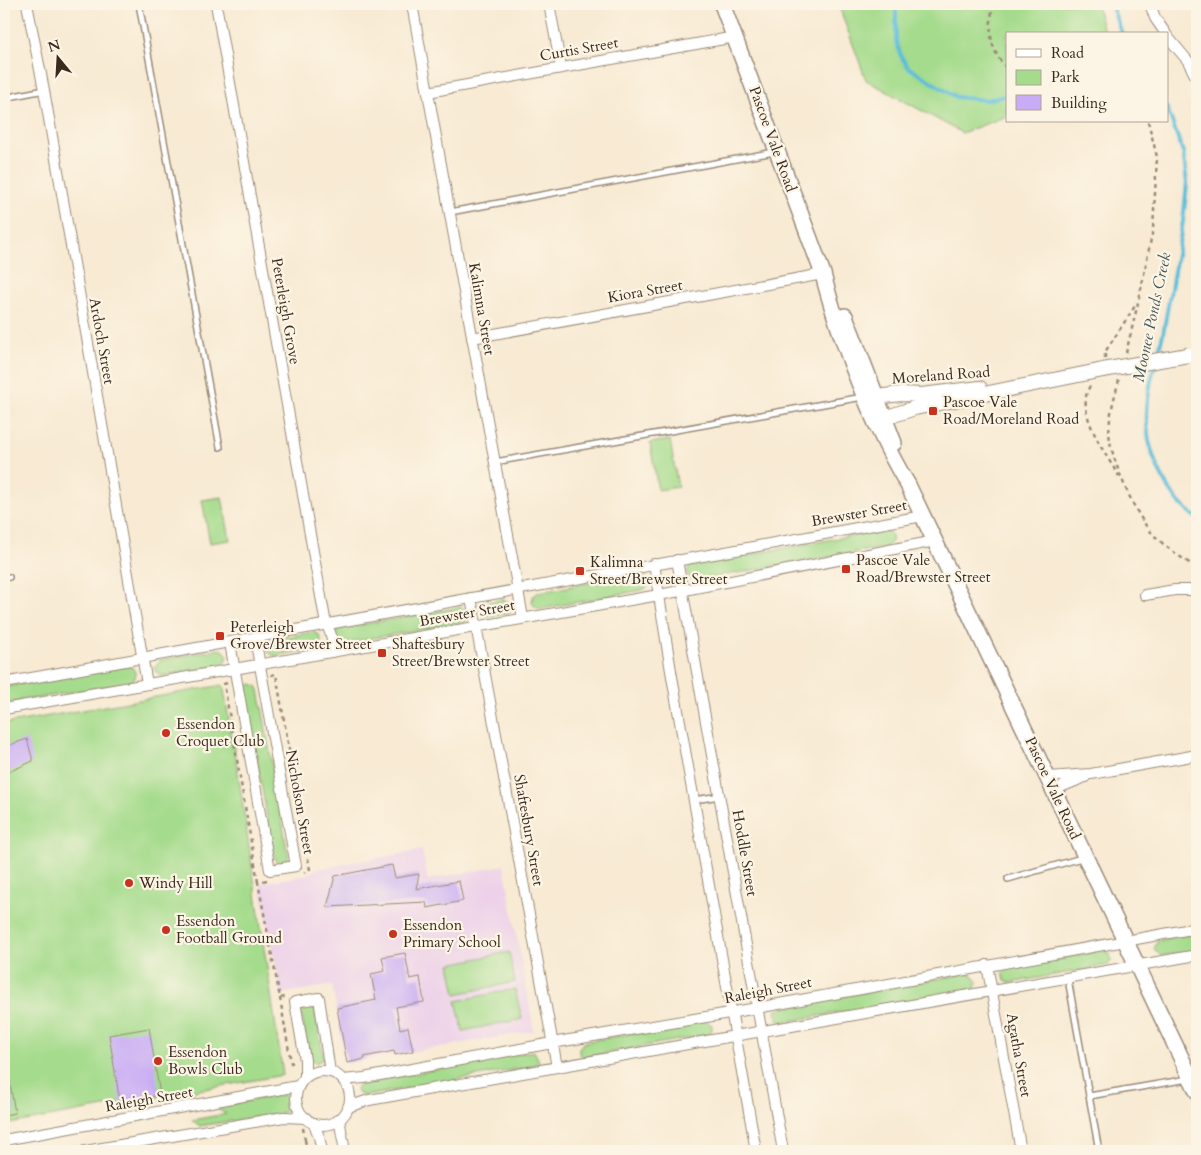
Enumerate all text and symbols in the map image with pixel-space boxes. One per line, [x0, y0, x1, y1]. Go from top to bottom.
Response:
north arrow [32, 32, 82, 82]
street label: Curtis Street [538, 32, 620, 66]
legend [1006, 32, 1168, 122]
text: N [45, 35, 63, 57]
text: Road [1051, 43, 1084, 63]
text: Park [1051, 67, 1080, 87]
street label: Pascoe Vale Road [745, 83, 801, 195]
text: Building [1051, 93, 1107, 113]
water label: Moonee Ponds Creek [1128, 250, 1176, 384]
street label: Peterleigh Grove [267, 256, 305, 366]
street label: Kalimna Street [464, 261, 500, 357]
street label: Kiora Street [606, 275, 684, 307]
street label: Ardoch Street [85, 296, 119, 386]
street label: Moreland Road [891, 362, 991, 388]
place label: Pascoe Vale Road/Moreland Road [943, 392, 1079, 429]
marker: Pascoe Vale Road/Moreland Road [927, 405, 939, 417]
street label: Brewster Street [810, 495, 909, 531]
place label: Pascoe Vale Road/Brewster Street [856, 550, 991, 587]
place label: Kalimna Street/Brewster Street [590, 552, 728, 589]
marker: Pascoe Vale Road/Brewster Street [840, 563, 852, 575]
marker: Kalimna Street/Brewster Street [574, 565, 586, 577]
street label: Brewster Street [418, 595, 517, 631]
place label: Peterleigh Grove/Brewster Street [230, 617, 372, 654]
marker: Peterleigh Grove/Brewster Street [214, 630, 226, 642]
place label: Shaftesbury Street/Brewster Street [392, 634, 530, 671]
marker: Shaftesbury Street/Brewster Street [376, 647, 388, 659]
place label: Essendon Croquet Club [176, 714, 264, 751]
marker: Essendon Croquet Club [160, 727, 172, 739]
street label: Pascoe Vale Road [1020, 733, 1086, 843]
street label: Nicholson Street [281, 748, 319, 856]
street label: Shaftesbury Street [509, 773, 549, 888]
street label: Hoddle Street [728, 808, 762, 898]
place label: Windy Hill [138, 873, 213, 893]
marker: Windy Hill [123, 877, 135, 889]
place label: Essendon Football Ground [176, 911, 282, 948]
place label: Essendon Primary School [403, 915, 501, 952]
marker: Essendon Football Ground [160, 924, 172, 936]
marker: Essendon Primary School [387, 928, 399, 940]
street label: Raleigh Street [723, 972, 814, 1008]
street label: Agatha Street [1002, 1011, 1036, 1099]
place label: Essendon Bowls Club [168, 1042, 243, 1079]
marker: Essendon Bowls Club [152, 1055, 164, 1067]
street label: Raleigh Street [104, 1081, 195, 1117]

